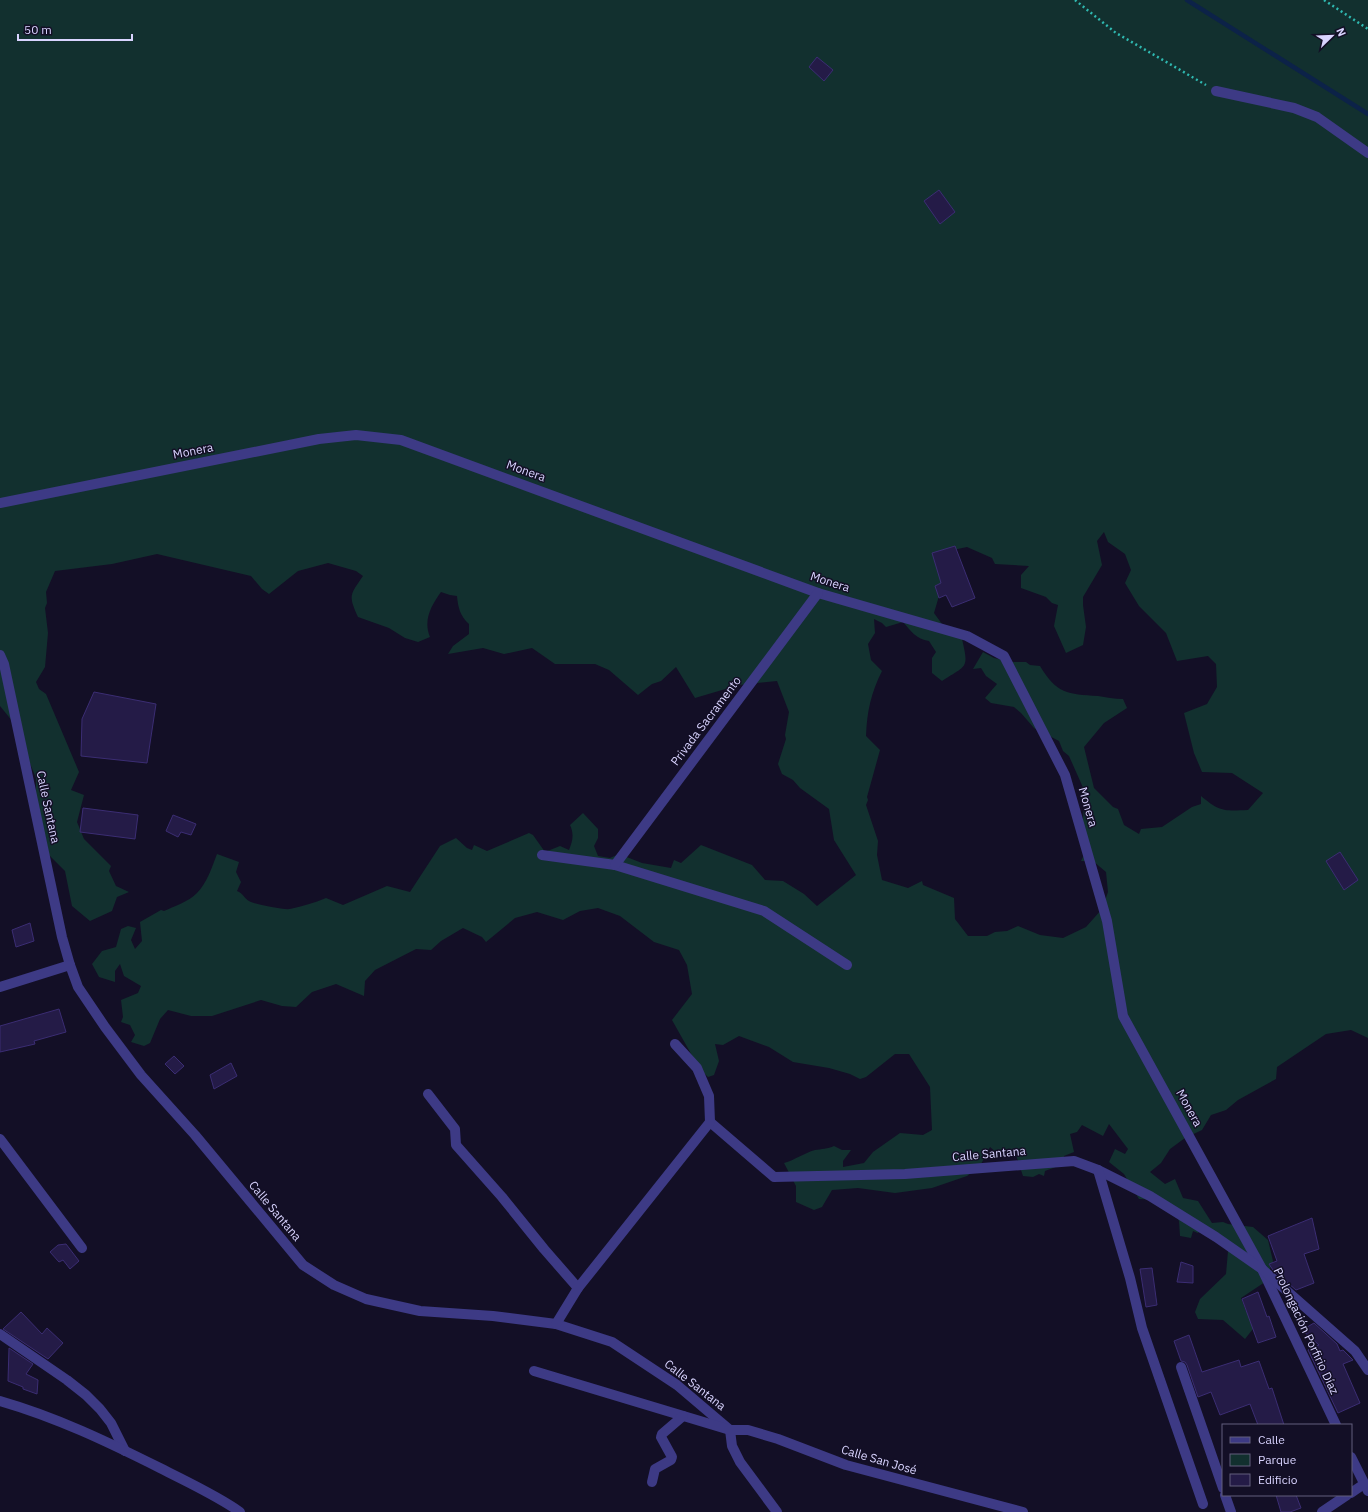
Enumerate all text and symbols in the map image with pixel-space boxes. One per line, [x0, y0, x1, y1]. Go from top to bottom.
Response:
scale bar [18, 16, 132, 42]
north arrow [1312, 16, 1352, 56]
text: 50 m [24, 22, 52, 37]
text: N [1333, 26, 1349, 39]
street label: Monera [172, 439, 215, 462]
street label: Monera [505, 457, 548, 485]
street label: Monera [809, 568, 852, 595]
street label: Privada Sacramento [667, 673, 744, 768]
street label: Calle Santana [33, 769, 64, 845]
street label: Monera [1076, 785, 1101, 829]
street label: Monera [1173, 1086, 1206, 1130]
street label: Calle Santana [952, 1143, 1027, 1164]
street label: Calle Santana [246, 1178, 305, 1244]
street label: Prolongación Porfirio Díaz [1270, 1265, 1343, 1397]
street label: Calle Santana [662, 1356, 729, 1414]
legend [1222, 1424, 1352, 1496]
text: Calle [1258, 1432, 1285, 1447]
street label: Calle San José [840, 1442, 919, 1478]
text: Parque [1258, 1452, 1297, 1467]
text: Edificio [1258, 1472, 1298, 1487]

